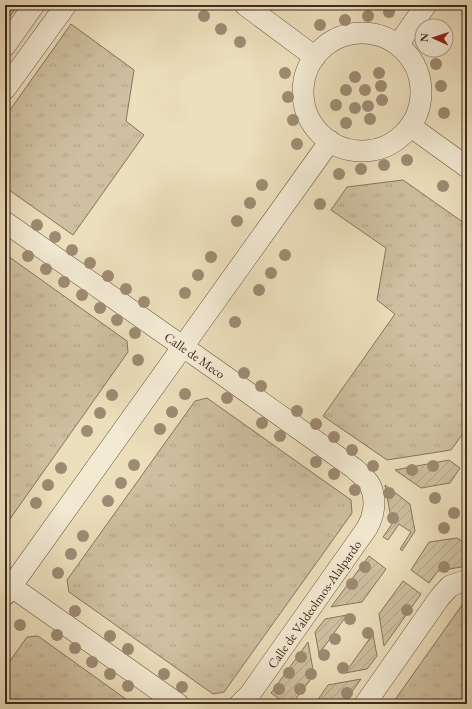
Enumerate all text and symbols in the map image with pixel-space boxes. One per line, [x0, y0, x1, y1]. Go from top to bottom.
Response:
north arrow [414, 18, 454, 58]
text: N [417, 33, 431, 42]
street label: Calle de Meco [161, 328, 228, 383]
street label: Calle de Valdeolmos-Alalpardo [264, 537, 365, 672]

